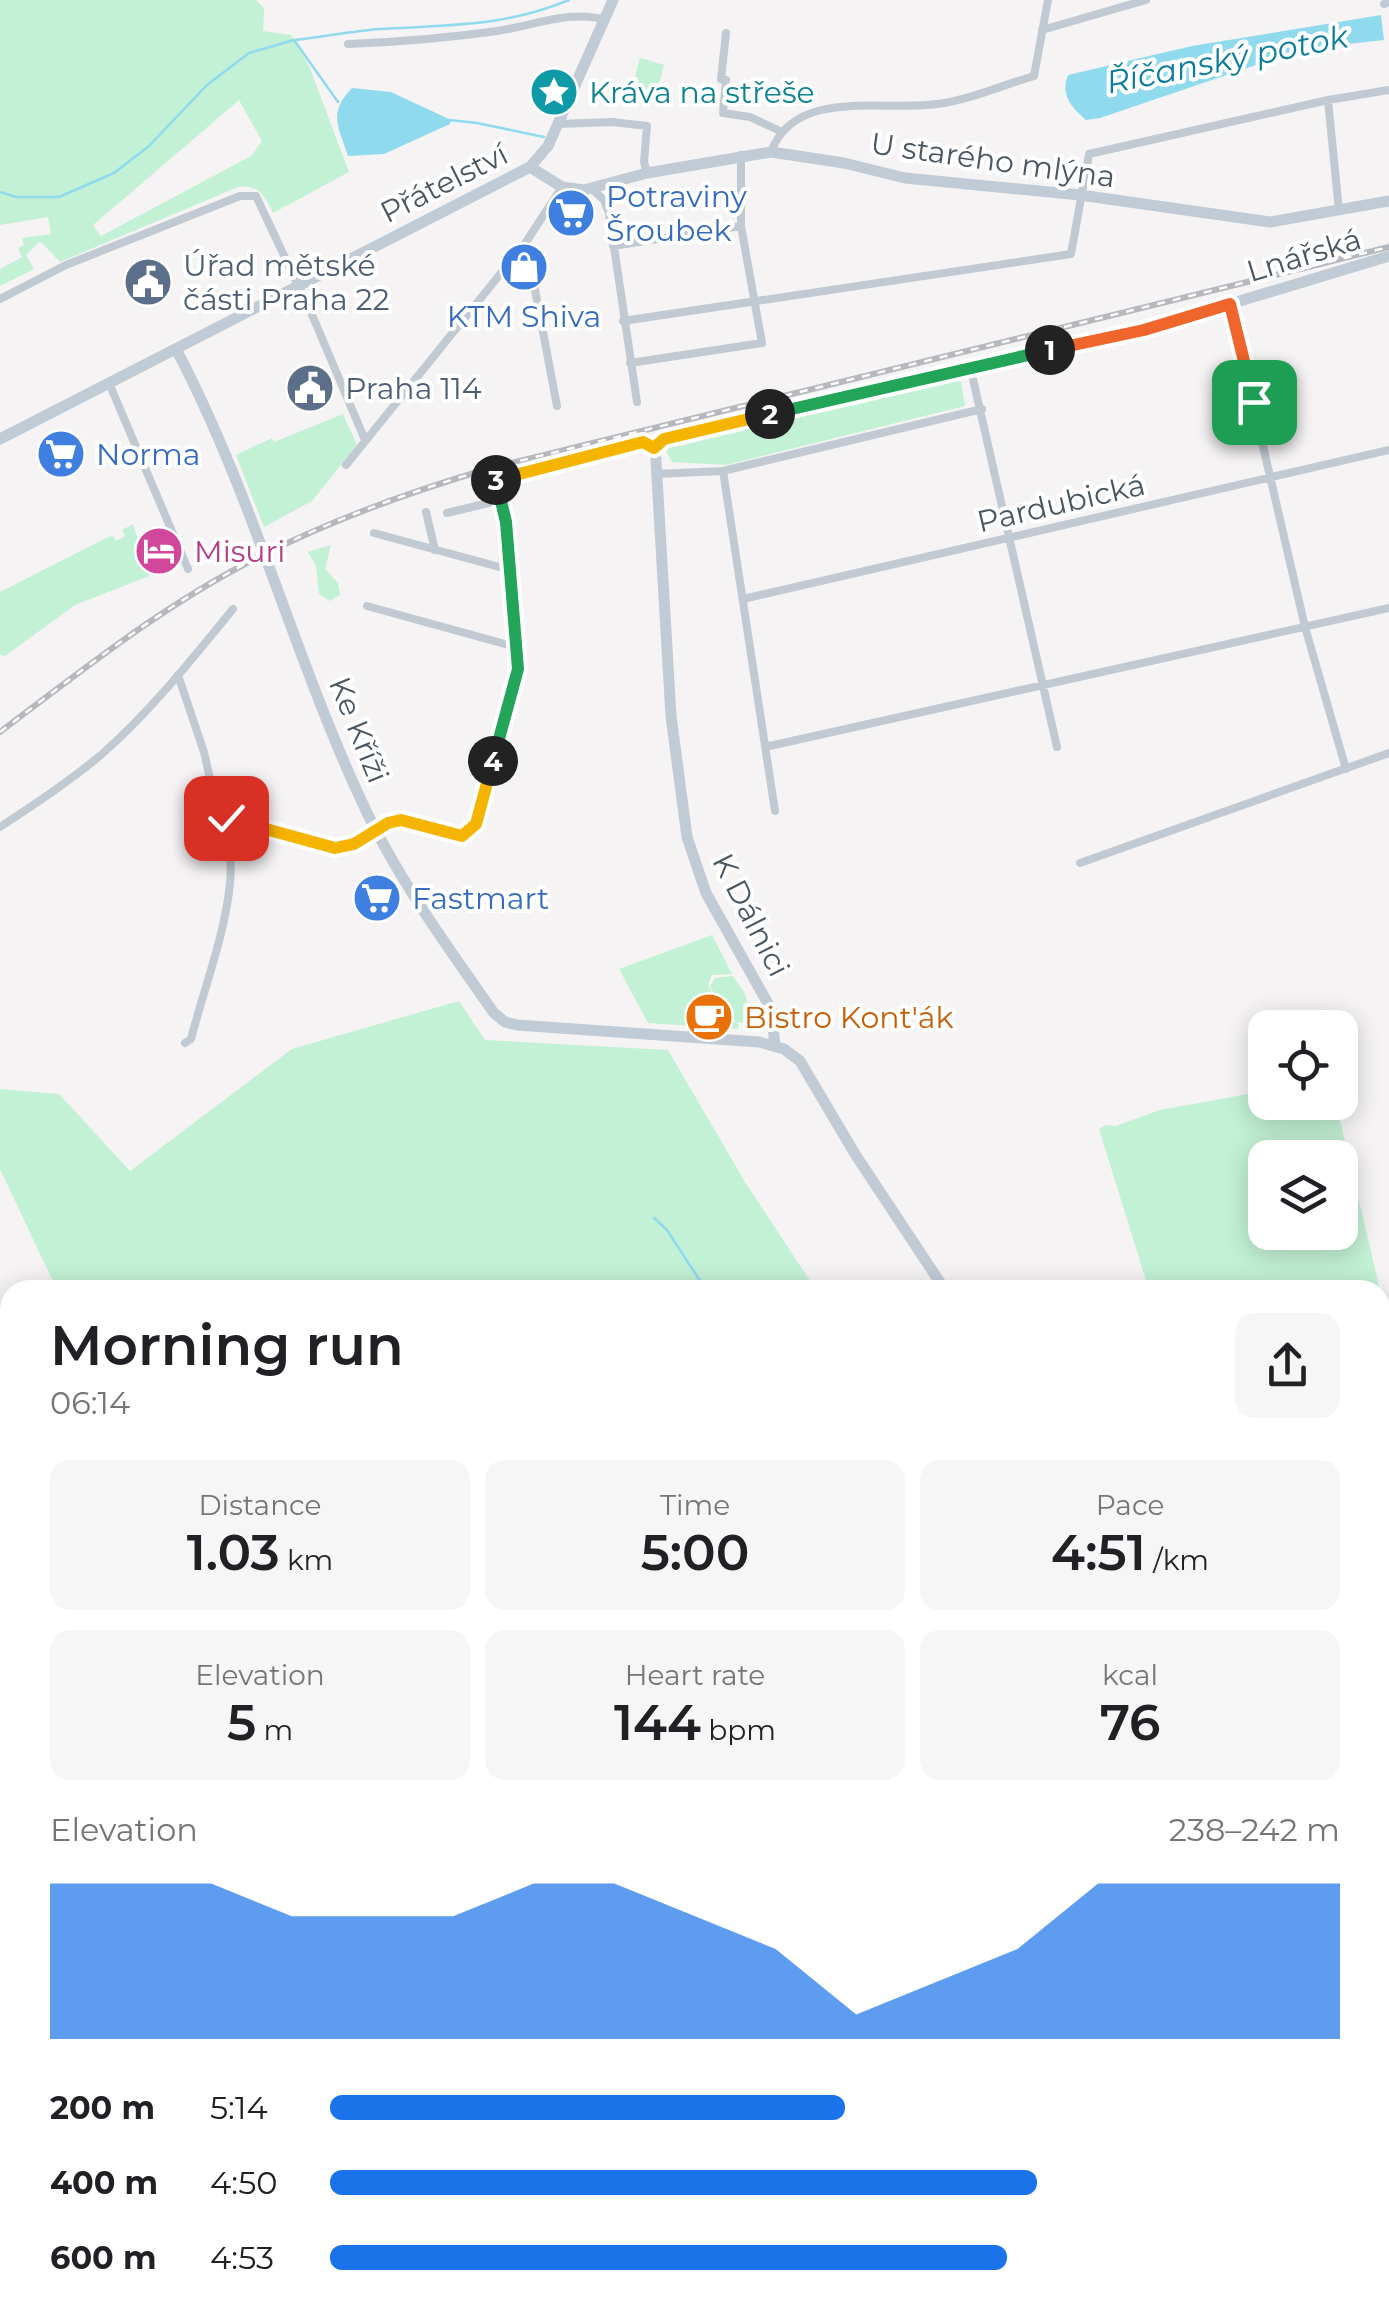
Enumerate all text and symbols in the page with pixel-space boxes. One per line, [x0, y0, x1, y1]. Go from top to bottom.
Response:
water label: Říčanský potok [1103, 16, 1353, 102]
place icon: Kráva na střeše [528, 66, 580, 118]
place label: Kráva na střeše [589, 74, 815, 111]
street label: U starého mlýna [868, 125, 1118, 195]
street label: Přátelství [374, 134, 516, 231]
place label: Potraviny Šroubek [606, 178, 747, 249]
supermarket icon: Potraviny Šroubek [545, 187, 597, 239]
street label: Lnářská [1242, 220, 1366, 290]
shop icon: KTM Shiva [498, 241, 550, 293]
place label: Úřad mětské části Praha 22 [183, 247, 390, 318]
public building icon: Úřad mětské části Praha 22 [122, 256, 174, 308]
place label: KTM Shiva [447, 298, 601, 335]
pin: 1 [1025, 325, 1075, 375]
text: 1 [1045, 333, 1055, 367]
pin [1212, 360, 1297, 445]
public building icon: Praha 114 [284, 362, 336, 414]
place label: Praha 114 [345, 370, 482, 407]
icon: arrive [1227, 375, 1282, 430]
pin: 2 [745, 389, 795, 439]
text: 2 [762, 397, 778, 431]
supermarket icon: Norma [35, 428, 87, 480]
place label: Norma [96, 436, 201, 473]
pin: 3 [471, 455, 521, 505]
text: 3 [488, 463, 504, 497]
street label: Pardubická [973, 466, 1149, 540]
hotel icon: Misuri [133, 525, 185, 577]
place label: Misuri [194, 533, 285, 570]
street label: Ke Kříži [321, 672, 397, 788]
pin: 4 [468, 736, 518, 786]
text: 4 [483, 744, 503, 778]
pin [184, 776, 269, 861]
icon: check [199, 791, 254, 846]
street label: K Dálnici [704, 847, 798, 983]
supermarket icon: Fastmart [351, 872, 403, 924]
place label: Fastmart [412, 880, 549, 917]
cafe icon: Bistro Kont'ák [683, 991, 735, 1043]
place label: Bistro Kont'ák [744, 999, 953, 1036]
map controls [1248, 1010, 1358, 1250]
button: locate [1248, 1010, 1358, 1120]
button: layers [1248, 1140, 1358, 1250]
text: Morning run [50, 1312, 404, 1379]
button: share [1235, 1313, 1340, 1418]
text: 06:14 [50, 1383, 130, 1422]
text: Distance [198, 1488, 322, 1522]
text: Time [660, 1488, 730, 1522]
text: Pace [1096, 1488, 1164, 1522]
text: 1.03 [187, 1522, 280, 1583]
text: 5:00 [641, 1522, 749, 1583]
text: 4:51 [1051, 1522, 1146, 1583]
text: km [280, 1543, 333, 1577]
text: /km [1146, 1543, 1209, 1577]
text: Elevation [195, 1658, 325, 1692]
text: Heart rate [625, 1658, 765, 1692]
text: kcal [1102, 1658, 1158, 1692]
text: 5 [227, 1692, 256, 1753]
text: 144 [614, 1692, 701, 1753]
text: 76 [1100, 1692, 1160, 1753]
text: m [256, 1713, 293, 1747]
text: bpm [701, 1713, 776, 1747]
text: Elevation [50, 1810, 198, 1849]
text: 238–242 m [1169, 1810, 1340, 1849]
text: 200 m [50, 2088, 155, 2127]
text: 5:14 [210, 2088, 268, 2127]
text: 400 m [50, 2163, 158, 2202]
text: 4:50 [210, 2163, 277, 2202]
text: 600 m [50, 2238, 156, 2277]
text: 4:53 [210, 2238, 274, 2277]

